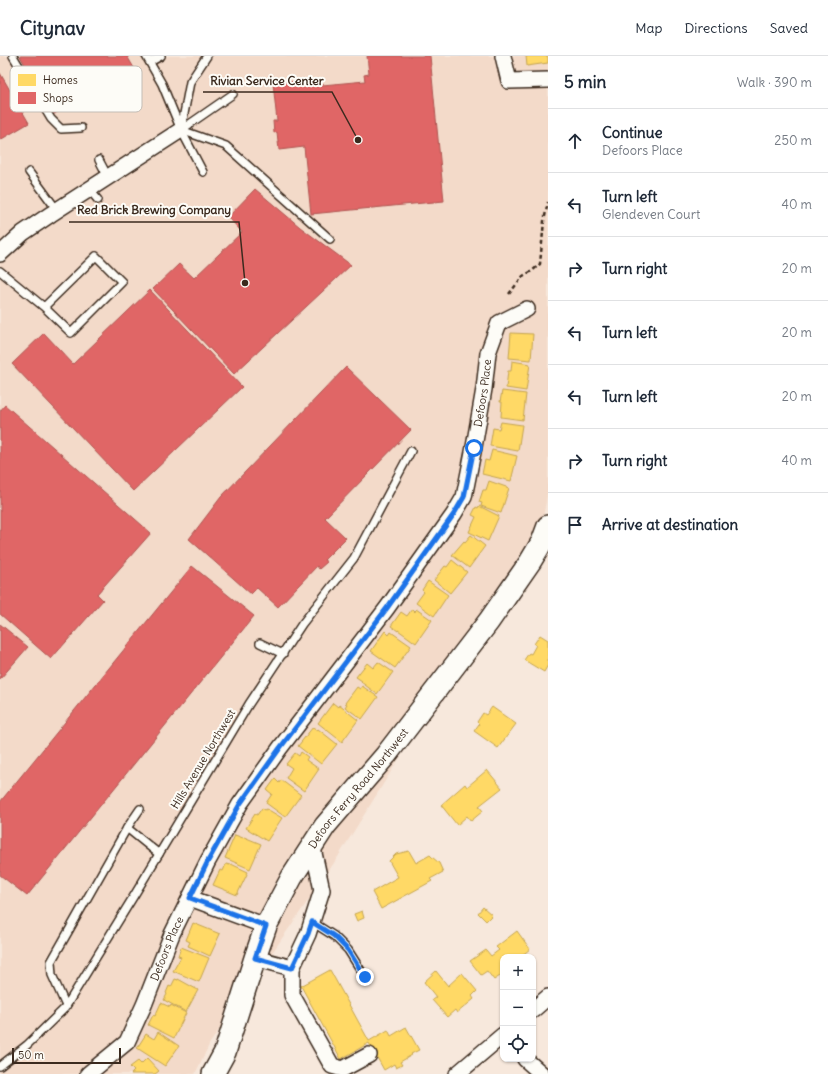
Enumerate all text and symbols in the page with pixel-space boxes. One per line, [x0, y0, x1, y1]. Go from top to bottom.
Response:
text: Citynav [20, 16, 85, 40]
text: Map [635, 19, 662, 37]
text: Directions [684, 19, 748, 37]
text: Saved [770, 19, 808, 37]
legend [10, 66, 142, 112]
callout: Rivian Service Center [203, 68, 332, 92]
text: 5 min [564, 71, 606, 93]
text: Homes [43, 73, 78, 87]
text: Rivian Service Center [210, 73, 324, 88]
text: Walk · 390 m [737, 74, 812, 91]
text: Shops [43, 91, 73, 105]
text: Continue [602, 123, 663, 142]
icon: ahead [564, 130, 586, 152]
text: 250 m [774, 132, 812, 149]
text: Defoors Place [602, 142, 683, 159]
text: Turn left [602, 187, 657, 206]
icon: left [564, 194, 586, 216]
text: 40 m [781, 196, 812, 213]
callout: Red Brick Brewing Company [69, 198, 239, 222]
text: Red Brick Brewing Company [77, 202, 231, 218]
text: Glendeven Court [602, 206, 700, 223]
icon: right [564, 258, 586, 280]
text: Turn right [602, 259, 667, 278]
text: 20 m [782, 260, 812, 277]
icon: left [564, 322, 586, 344]
text: Turn left [602, 323, 657, 342]
text: 20 m [782, 324, 812, 341]
street label: Defoors Place [471, 358, 494, 428]
icon: left [564, 386, 586, 408]
text: Turn left [602, 387, 657, 406]
text: 20 m [782, 388, 812, 405]
route start [465, 439, 483, 457]
icon: right [564, 450, 586, 472]
text: Turn right [602, 451, 667, 470]
text: 40 m [781, 452, 812, 469]
icon: arrive [564, 514, 586, 536]
text: Arrive at destination [602, 515, 738, 534]
street label: Hills Avenue Northwest [168, 706, 238, 811]
street label: Defoors Ferry Road Northwest [305, 725, 411, 851]
street label: Defoors Place [147, 914, 187, 983]
map controls [500, 954, 536, 1062]
button: + [500, 954, 536, 990]
route end [356, 968, 374, 986]
button: − [500, 990, 536, 1026]
button: locate [500, 1026, 536, 1062]
scale bar [12, 1046, 121, 1065]
text: 50 m [18, 1048, 44, 1062]

